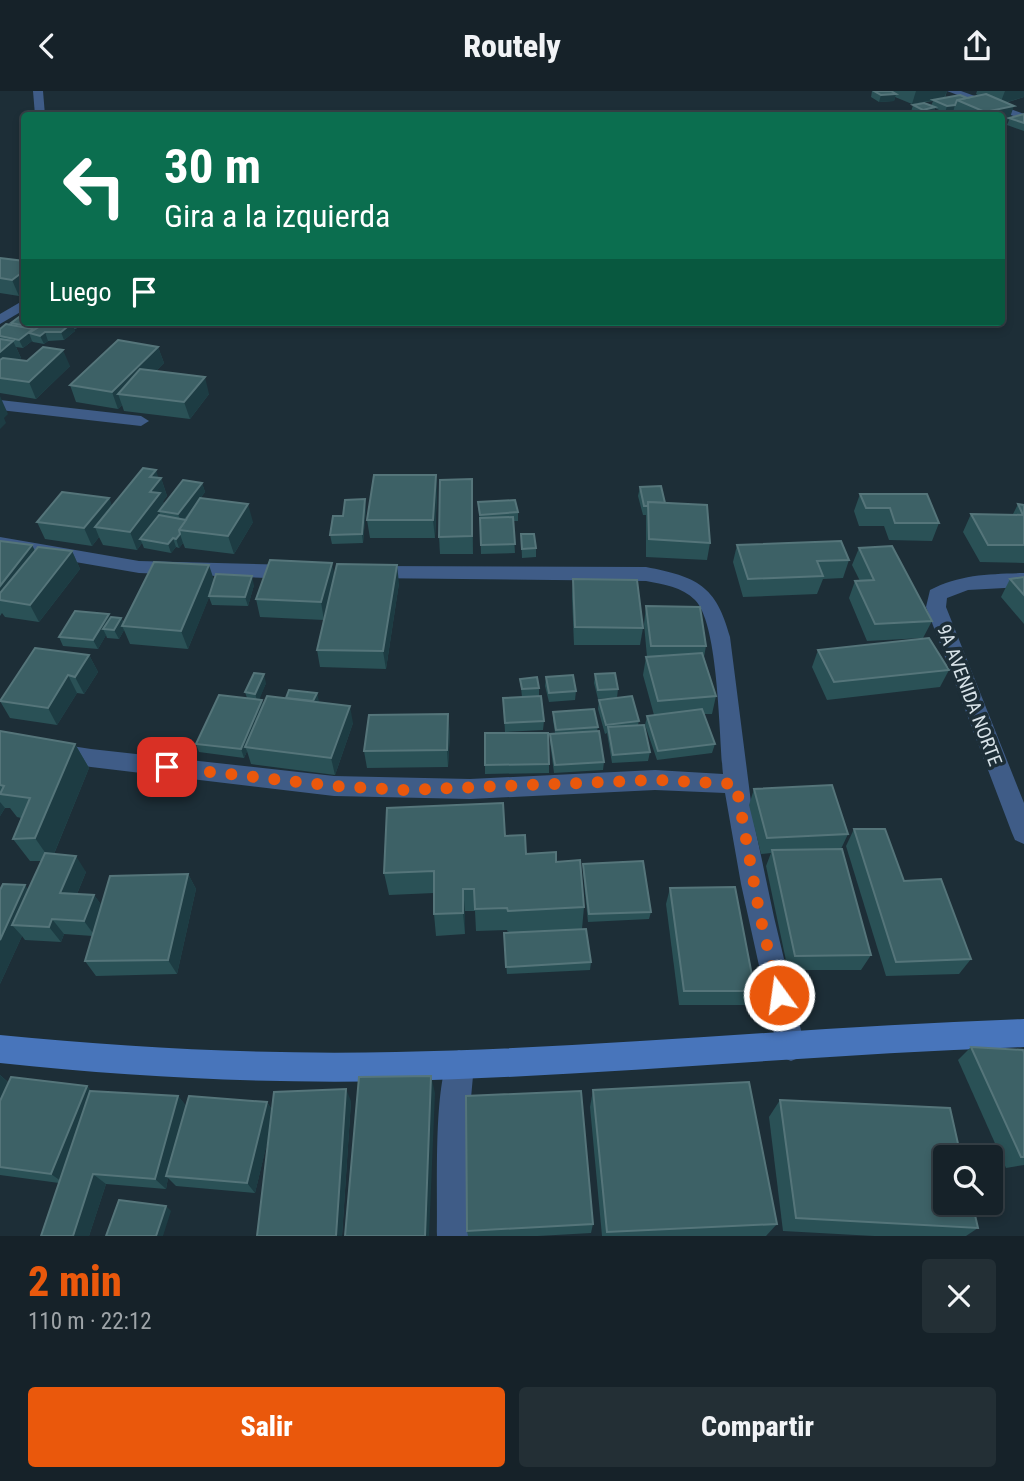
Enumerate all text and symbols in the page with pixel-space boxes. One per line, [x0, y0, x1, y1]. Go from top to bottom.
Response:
icon: back [28, 27, 66, 65]
text: Routely [463, 27, 561, 65]
icon: share [958, 27, 996, 65]
text: 30 m [164, 138, 261, 195]
icon: left [49, 140, 140, 231]
text: Gira a la izquierda [164, 197, 390, 235]
icon: arrive [125, 273, 163, 311]
text: Luego [49, 277, 111, 307]
street label: 9A AVENIDA NORTE [932, 621, 1007, 769]
pin [137, 737, 197, 797]
icon: arrive [148, 748, 186, 786]
position arrow [742, 958, 816, 1032]
map controls [933, 1145, 1003, 1215]
button: search [933, 1145, 1003, 1215]
text: 2 min [28, 1257, 122, 1306]
button: close [922, 1259, 996, 1333]
text: 110 m · 22:12 [28, 1308, 152, 1335]
button: Salir [28, 1387, 505, 1467]
button: Compartir [519, 1387, 996, 1467]

